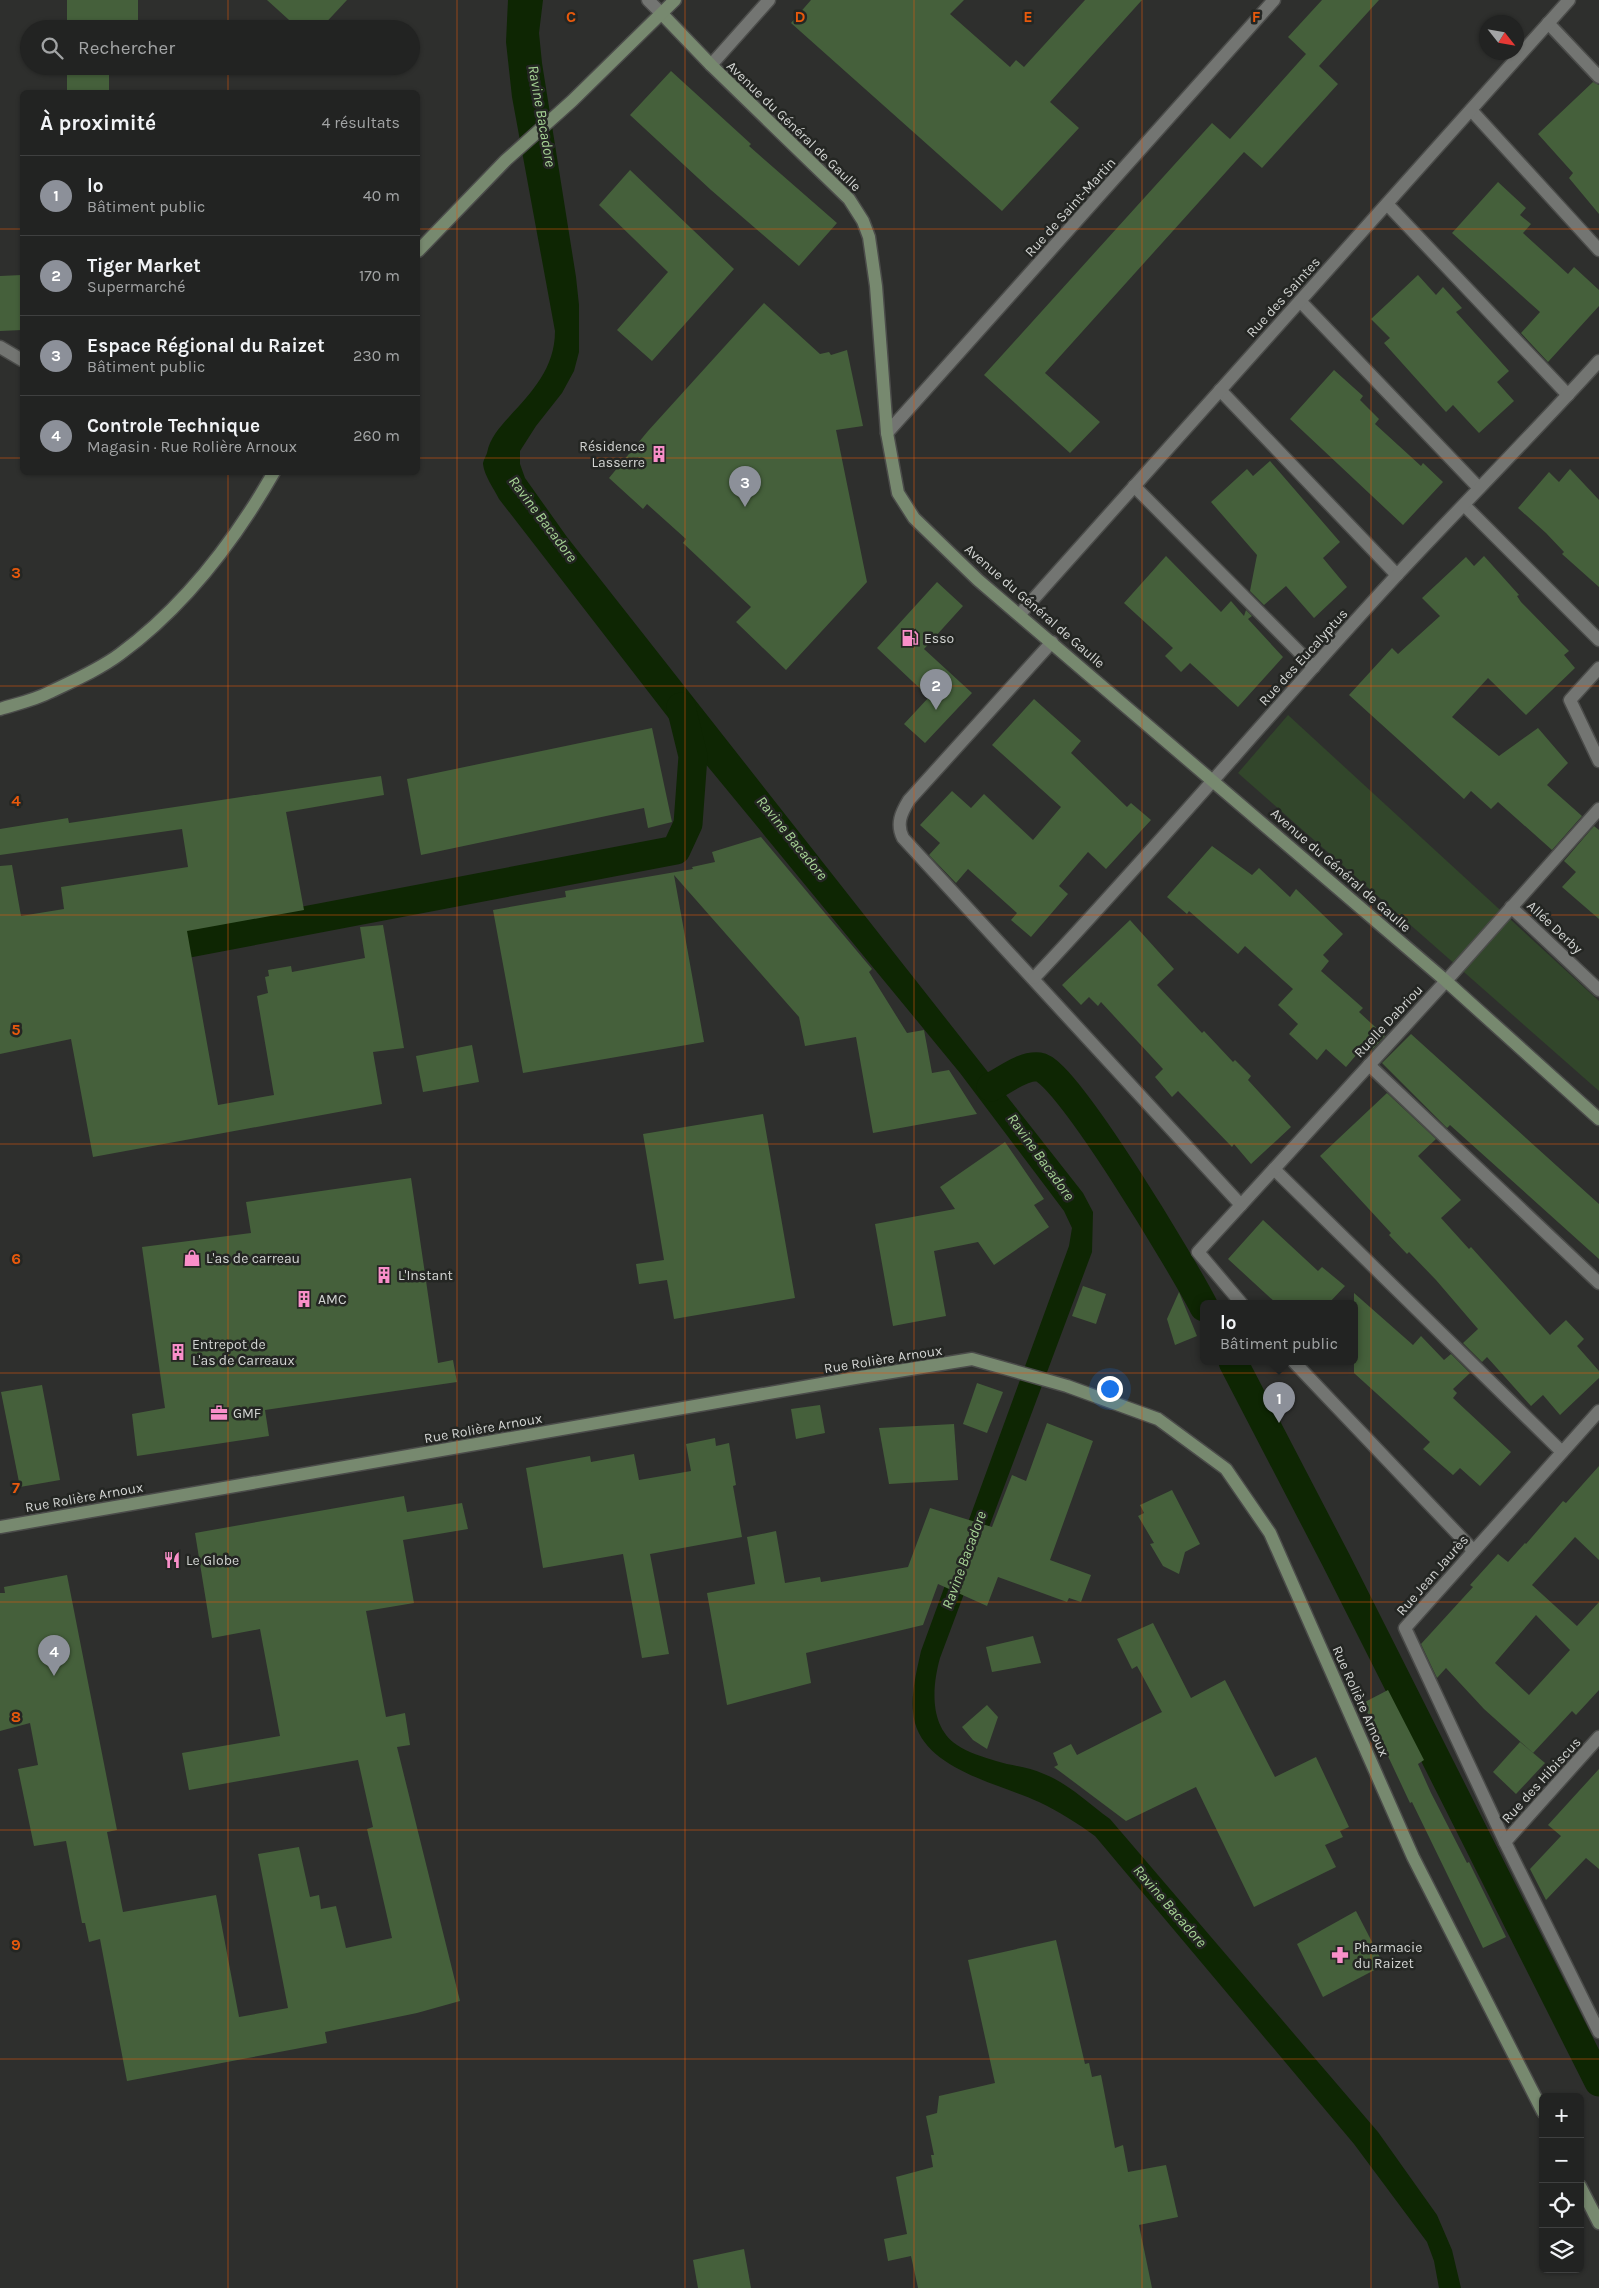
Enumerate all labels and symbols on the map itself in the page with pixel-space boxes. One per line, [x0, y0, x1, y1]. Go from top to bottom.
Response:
text: C [566, 7, 576, 26]
text: D [795, 7, 806, 26]
text: E [1023, 7, 1033, 26]
text: F [1252, 7, 1261, 26]
north arrow [1479, 15, 1524, 60]
street label: Avenue du Général de Gaulle [723, 58, 864, 195]
water label: Ravine Bacadore [524, 64, 560, 168]
street label: Rue de Saint-Martin [1021, 154, 1119, 261]
street label: Rue des Saintes [1243, 254, 1324, 341]
place label: Résidence Lasserre [579, 438, 645, 471]
building icon: Résidence Lasserre [649, 444, 669, 464]
pin: 3 [729, 466, 761, 507]
water label: Ravine Bacadore [505, 472, 581, 566]
street label: Avenue du Général de Gaulle [961, 541, 1108, 672]
text: 3 [11, 563, 21, 582]
street label: Rue des Eucalyptus [1255, 605, 1351, 709]
fuel station icon: Esso [900, 628, 920, 648]
place label: Esso [924, 630, 954, 647]
pin: 2 [920, 669, 952, 710]
text: 4 [11, 791, 21, 810]
water label: Ravine Bacadore [753, 792, 831, 884]
street label: Avenue du Général de Gaulle [1267, 805, 1414, 936]
street label: Allée Derby [1523, 897, 1586, 958]
street label: Ruelle Dabriou [1350, 981, 1426, 1061]
text: 5 [11, 1020, 21, 1039]
water label: Ravine Bacadore [1003, 1110, 1079, 1204]
shop icon: L'as de carreau [182, 1248, 202, 1268]
text: 6 [11, 1249, 21, 1268]
place label: L'as de carreau [206, 1250, 300, 1267]
building icon: L'Instant [374, 1265, 394, 1285]
place label: L'Instant [398, 1267, 453, 1284]
building icon: AMC [294, 1289, 314, 1309]
place label: AMC [318, 1291, 346, 1308]
place label: Entrepot de L'as de Carreaux [192, 1336, 295, 1369]
building icon: Entrepot de L'as de Carreaux [168, 1342, 188, 1362]
street label: Rue Rolière Arnoux [823, 1342, 943, 1377]
your location [1097, 1376, 1123, 1402]
pin: 1 [1263, 1382, 1295, 1423]
office icon: GMF [209, 1403, 229, 1423]
place label: GMF [233, 1405, 261, 1422]
street label: Rue Rolière Arnoux [423, 1410, 543, 1447]
text: 7 [12, 1478, 20, 1497]
street label: Rue Rolière Arnoux [24, 1479, 144, 1516]
water label: Ravine Bacadore [938, 1509, 990, 1611]
street label: Rue Jean Jaurès [1393, 1532, 1472, 1619]
restaurant icon: Le Globe [162, 1550, 182, 1570]
place label: Le Globe [186, 1552, 239, 1569]
pin: 4 [38, 1635, 70, 1676]
street label: Rue Rolière Arnoux [1328, 1643, 1393, 1759]
text: 8 [11, 1707, 21, 1726]
street label: Rue des Hibiscus [1498, 1734, 1585, 1827]
water label: Ravine Bacadore [1129, 1861, 1211, 1951]
text: 9 [11, 1935, 21, 1954]
place label: Pharmacie du Raizet [1354, 1939, 1422, 1972]
pharmacy icon: Pharmacie du Raizet [1330, 1945, 1350, 1965]

